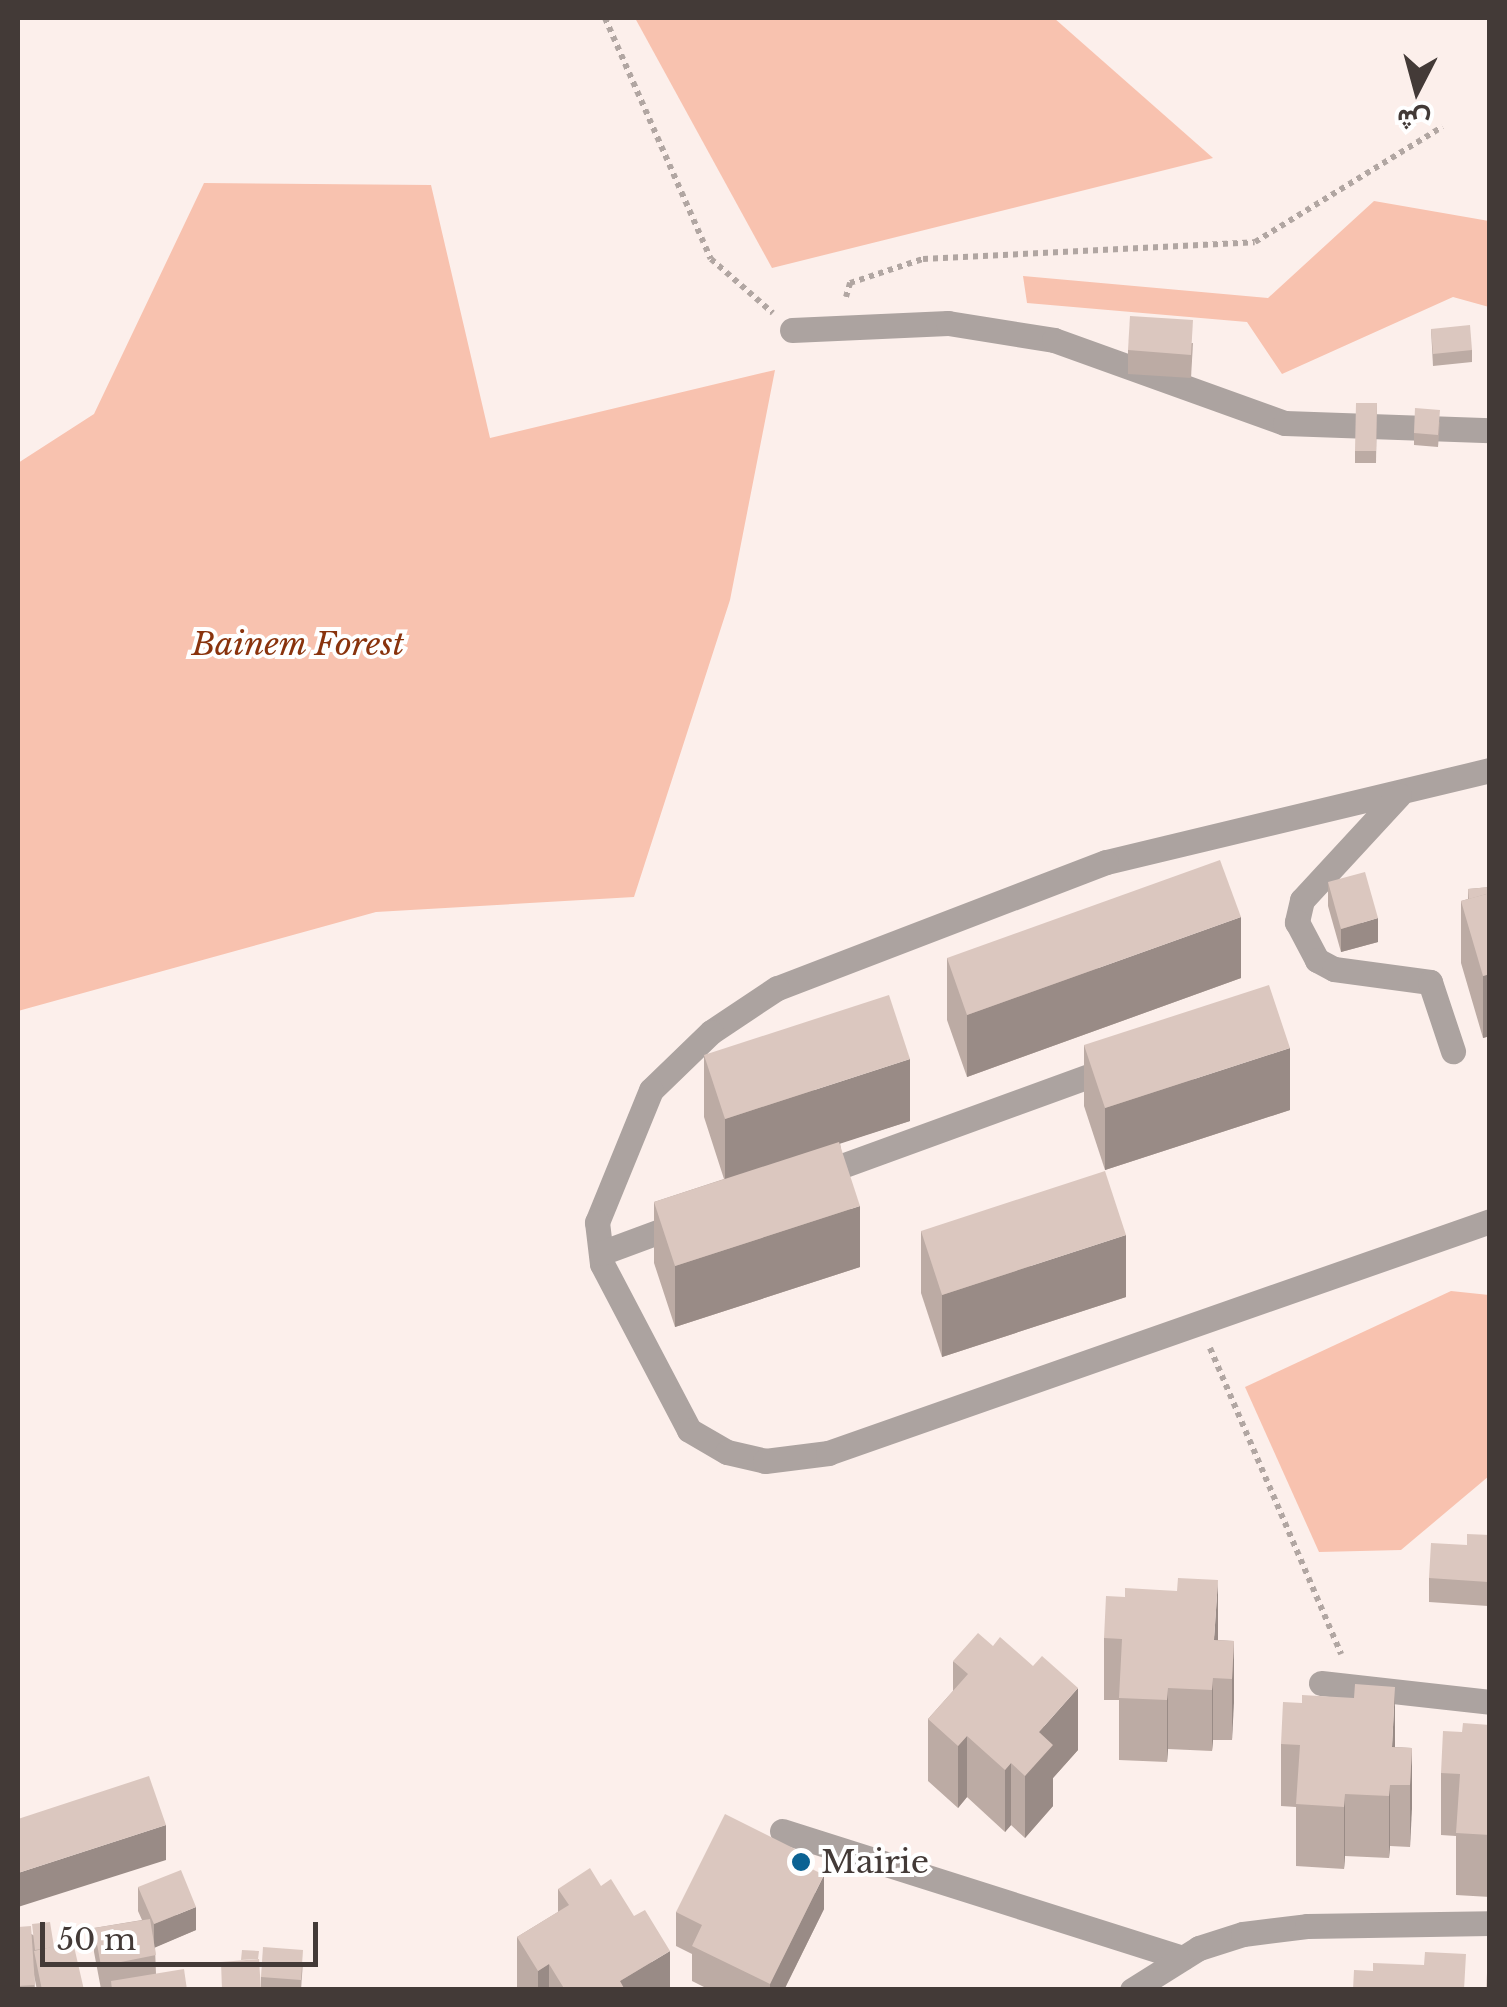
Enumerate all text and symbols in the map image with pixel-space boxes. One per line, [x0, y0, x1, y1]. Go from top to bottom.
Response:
north arrow [1367, 40, 1467, 140]
text: ش [1395, 101, 1432, 139]
park label: Bainem Forest [191, 625, 405, 663]
place label: Mairie [821, 1843, 929, 1881]
marker: Mairie [790, 1851, 812, 1873]
scale bar [45, 1902, 322, 1964]
text: 50 m [57, 1921, 136, 1958]

